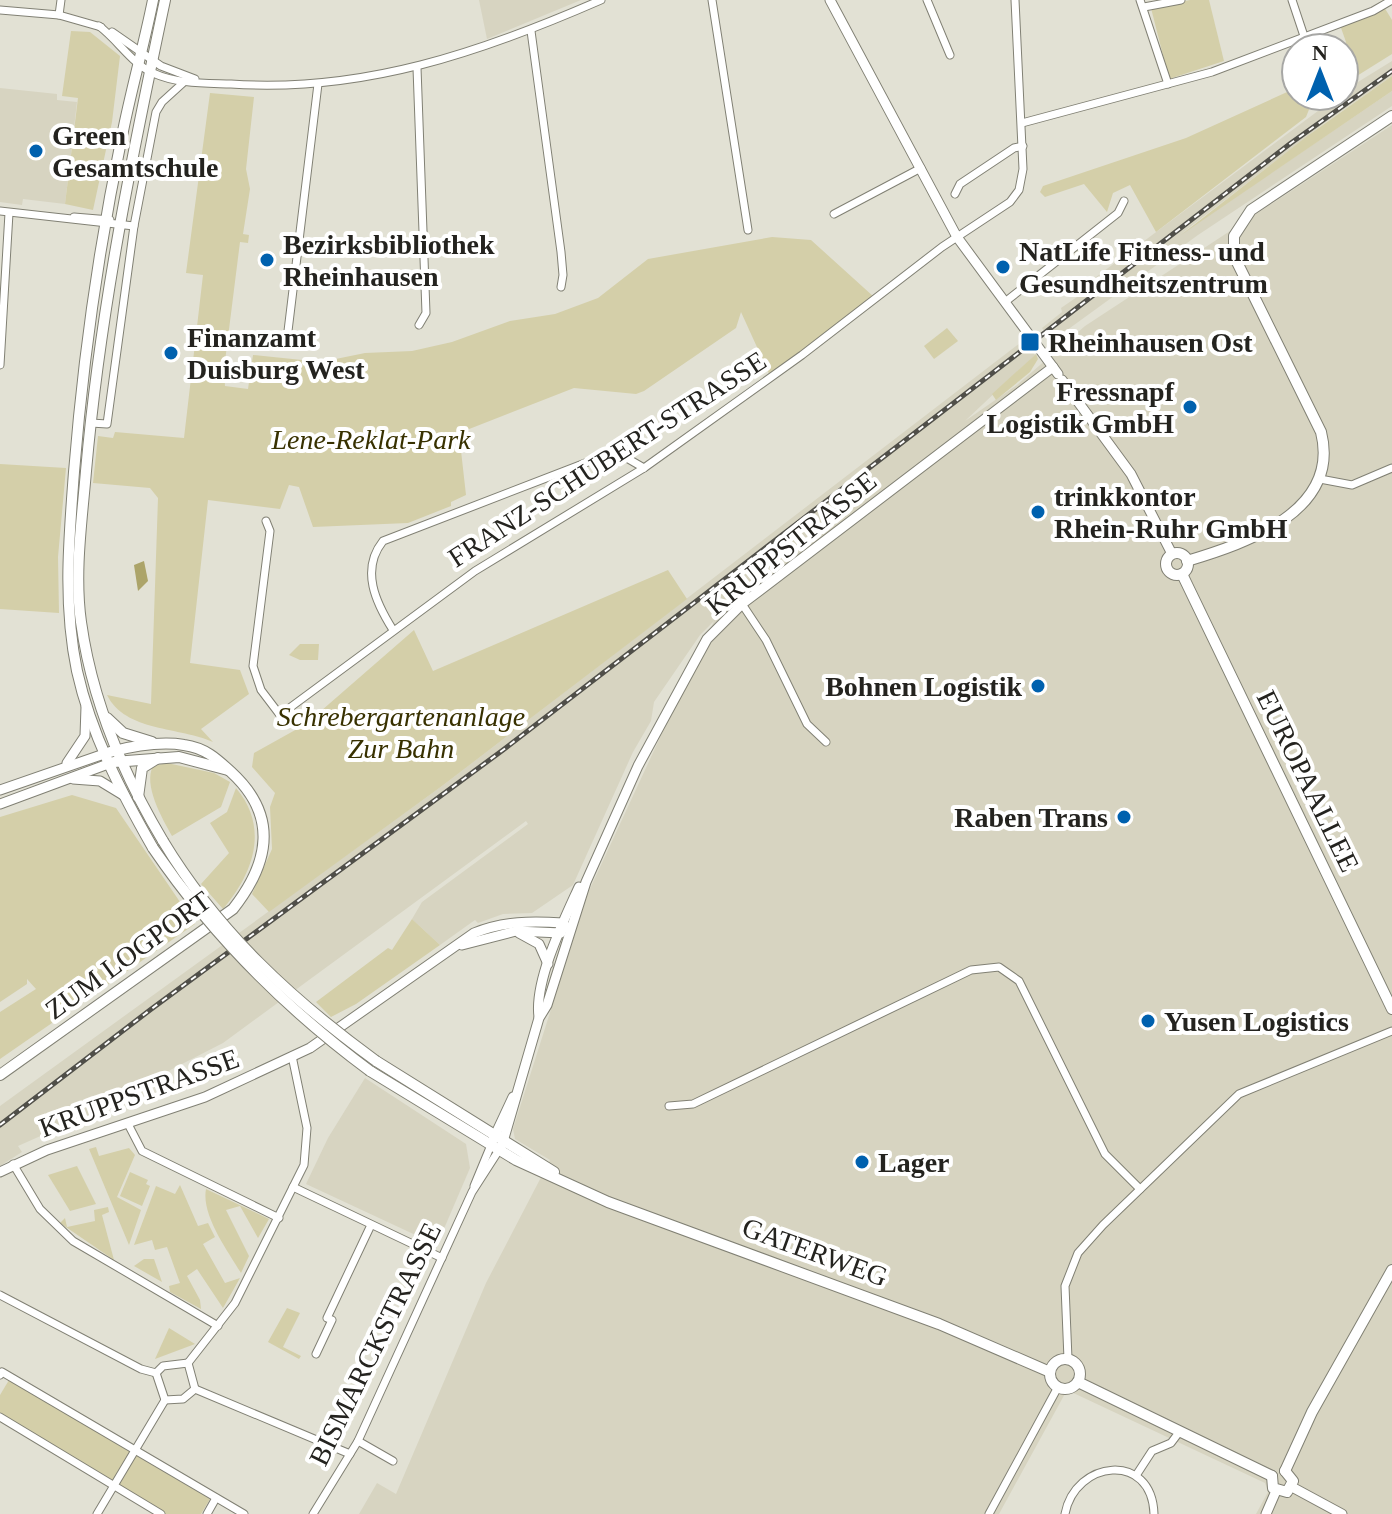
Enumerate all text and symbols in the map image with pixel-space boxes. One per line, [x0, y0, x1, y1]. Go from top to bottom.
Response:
north arrow [1280, 32, 1360, 112]
text: N [1312, 40, 1328, 65]
place label: Green Gesamtschule [52, 120, 218, 183]
marker: Green Gesamtschule [27, 142, 45, 160]
place label: Bezirksbibliothek Rheinhausen [283, 229, 495, 292]
place label: NatLife Fitness- und Gesundheitszentrum [1019, 236, 1268, 299]
marker: Bezirksbibliothek Rheinhausen [258, 251, 276, 269]
marker: NatLife Fitness- und Gesundheitszentrum [994, 258, 1012, 276]
place label: Finanzamt Duisburg West [187, 322, 365, 385]
place label: Rheinhausen Ost [1048, 327, 1253, 358]
marker: Rheinhausen Ost [1019, 331, 1041, 353]
marker: Finanzamt Duisburg West [162, 344, 180, 362]
street label: FRANZ-SCHUBERT-STRASSE [442, 345, 772, 573]
place label: Fressnapf Logistik GmbH [987, 376, 1175, 439]
marker: Fressnapf Logistik GmbH [1181, 398, 1199, 416]
park label: Lene-Reklat-Park [270, 424, 471, 455]
street label: KRUPPSTRASSE [700, 465, 882, 621]
place label: trinkkontor Rhein-Ruhr GmbH [1054, 481, 1288, 544]
marker: trinkkontor Rhein-Ruhr GmbH [1029, 503, 1047, 521]
place label: Bohnen Logistik [825, 671, 1022, 702]
marker: Bohnen Logistik [1029, 677, 1047, 695]
street label: EUROPAALLEE [1251, 685, 1365, 877]
park label: Schrebergartenanlage Zur Bahn [277, 701, 525, 764]
place label: Raben Trans [954, 802, 1108, 833]
marker: Raben Trans [1115, 808, 1133, 826]
street label: ZUM LOGPORT [39, 885, 217, 1025]
place label: Yusen Logistics [1164, 1006, 1349, 1037]
marker: Yusen Logistics [1139, 1012, 1157, 1030]
street label: KRUPPSTRASSE [35, 1043, 243, 1143]
place label: Lager [878, 1147, 950, 1178]
marker: Lager [853, 1153, 871, 1171]
street label: GATERWEG [738, 1211, 892, 1293]
street label: BISMARCKSTRASSE [303, 1218, 447, 1470]

